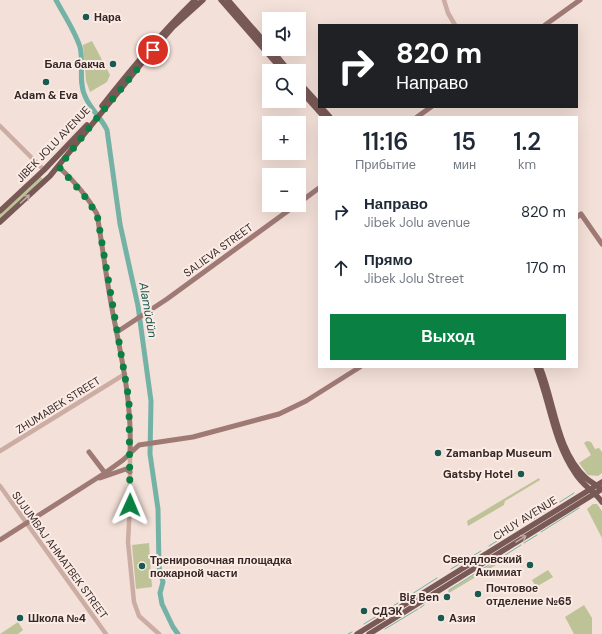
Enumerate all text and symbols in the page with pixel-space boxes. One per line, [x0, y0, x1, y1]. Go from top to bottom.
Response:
place label: Нара [94, 10, 122, 24]
marker: Нара [81, 12, 91, 22]
map controls [262, 12, 306, 212]
button: sound [262, 12, 306, 56]
pin [136, 33, 170, 67]
text: 820 m [396, 35, 482, 72]
icon: arrive [142, 39, 164, 61]
icon: right [330, 40, 382, 92]
place label: Бала бакча [45, 57, 106, 71]
marker: Бала бакча [108, 59, 118, 69]
button: search [262, 64, 306, 108]
text: Направо [396, 71, 468, 95]
marker: Adam & Eva [41, 77, 51, 87]
place label: Adam & Eva [14, 88, 78, 102]
street label: JIBEK JOLU AVENUE [13, 103, 93, 185]
button: + [262, 116, 306, 160]
text: 11:16 [362, 126, 408, 157]
text: 15 [453, 126, 476, 157]
text: 1.2 [513, 126, 541, 157]
text: Прибытие [355, 156, 416, 173]
text: мин [453, 156, 476, 173]
text: km [518, 156, 536, 173]
button: − [262, 168, 306, 212]
text: Направо [364, 194, 428, 214]
one-way arrow [20, 195, 30, 204]
icon: right [330, 201, 352, 223]
text: 820 m [521, 202, 566, 222]
text: Jibek Jolu avenue [364, 214, 470, 231]
street label: SALIEVA STREET [181, 220, 255, 280]
text: Прямо [364, 250, 413, 270]
icon: ahead [330, 257, 352, 279]
text: 170 m [526, 258, 566, 278]
text: Jibek Jolu Street [364, 270, 464, 287]
water label: Alamüdün [135, 280, 161, 339]
button: Выход [330, 314, 566, 360]
street label: ZHUMABEK STREET [13, 373, 103, 437]
place label: Zamanbap Museum [446, 446, 552, 460]
marker: Zamanbap Museum [433, 448, 443, 458]
place label: Gatsby Hotel [443, 467, 513, 481]
marker: Gatsby Hotel [516, 469, 526, 479]
position arrow [109, 484, 151, 526]
street label: SUJUMBAJ AHMATBEK STREET [9, 489, 111, 621]
street label: CHUY AVENUE [490, 493, 560, 543]
one-way arrow [515, 535, 527, 543]
place label: Свердловский Акимиат [443, 552, 523, 579]
place label: Тренировочная площадка пожарной части [150, 553, 292, 580]
marker: Свердловский Акимиат [525, 560, 535, 570]
marker: Тренировочная площадка пожарной части [137, 561, 147, 571]
place label: Почтовое отделение №65 [486, 581, 572, 608]
marker: Почтовое отделение №65 [473, 589, 483, 599]
place label: Big Ben [399, 590, 439, 604]
marker: Big Ben [442, 592, 452, 602]
place label: СДЭК [372, 604, 402, 618]
marker: СДЭК [359, 606, 369, 616]
place label: Школа №4 [28, 611, 86, 625]
place label: Азия [449, 611, 476, 625]
marker: Школа №4 [15, 613, 25, 623]
marker: Азия [436, 613, 446, 623]

